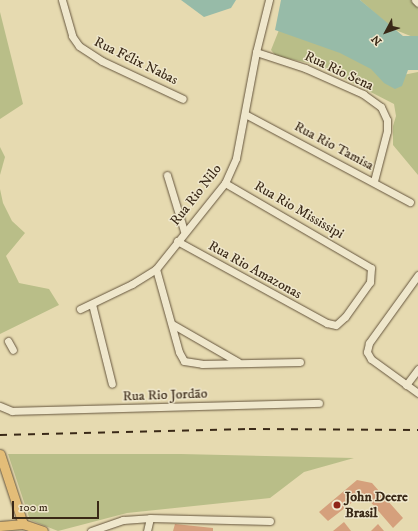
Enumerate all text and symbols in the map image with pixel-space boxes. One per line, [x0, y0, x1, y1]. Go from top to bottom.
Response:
north arrow [366, 12, 406, 52]
text: N [369, 32, 385, 48]
street label: Rua Félix Nabas [91, 33, 181, 89]
street label: Rua Rio Sena [302, 48, 376, 94]
street label: Rua Rio Tamisa [291, 118, 377, 174]
street label: Rua Rio Nilo [167, 161, 225, 229]
street label: Rua Rio Mississipi [251, 178, 347, 242]
street label: Rua Rio Amazonas [205, 237, 305, 303]
street label: Rua Rio Jordão [122, 385, 208, 405]
place label: John Deere Brasil [345, 489, 408, 522]
scale bar [14, 493, 101, 519]
text: 100 m [19, 500, 48, 515]
marker: John Deere Brasil [332, 500, 342, 510]

